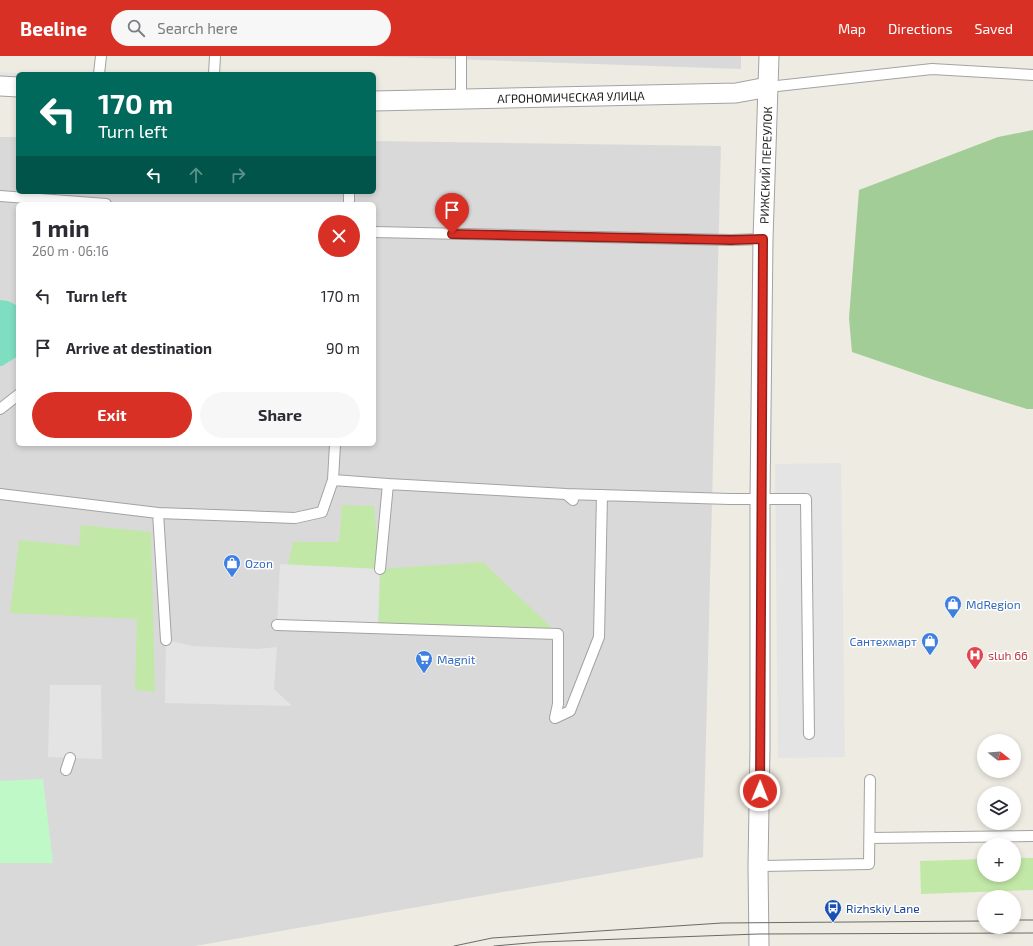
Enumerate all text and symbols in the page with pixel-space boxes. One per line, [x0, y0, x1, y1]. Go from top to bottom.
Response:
search box [111, 10, 391, 46]
text: Beeline [20, 17, 87, 40]
icon: search [125, 17, 147, 39]
text: Search here [157, 19, 238, 37]
text: Map [838, 20, 866, 37]
text: Directions [888, 20, 953, 37]
text: Saved [975, 20, 1013, 37]
text: 170 m [98, 86, 173, 120]
icon: left [32, 88, 84, 140]
street label: АГРОНОМИЧЕСКАЯ УЛИЦА [497, 88, 645, 105]
street label: РИЖСКИЙ ПЕРЕУЛОК [757, 106, 774, 224]
text: Turn left [98, 120, 168, 142]
icon: left [143, 164, 165, 186]
icon: ahead [185, 164, 207, 186]
icon: right [227, 164, 249, 186]
pin [435, 193, 469, 234]
icon: arrive [441, 199, 463, 221]
text: 1 min [32, 213, 90, 242]
button: close [318, 215, 360, 257]
text: 260 m · 06:16 [32, 243, 109, 259]
icon: left [32, 285, 54, 307]
text: Turn left [66, 287, 127, 305]
text: 170 m [321, 287, 360, 305]
icon: arrive [32, 337, 54, 359]
text: Arrive at destination [66, 339, 212, 357]
text: 90 m [326, 339, 360, 357]
button: Exit [32, 392, 192, 438]
button: Share [200, 392, 360, 438]
shop icon: Ozon [222, 553, 242, 578]
place label: Ozon [245, 556, 273, 570]
shop icon: MdRegion [943, 594, 963, 619]
place label: MdRegion [966, 597, 1021, 611]
shop icon: Сантехмарт [920, 631, 940, 656]
place label: Сантехмарт [850, 634, 917, 648]
hospital icon: sluh 66 [965, 645, 985, 670]
place label: sluh 66 [988, 648, 1028, 662]
supermarket icon: Magnit [414, 649, 434, 674]
place label: Magnit [437, 652, 476, 666]
north arrow [977, 734, 1021, 778]
map controls [977, 734, 1021, 934]
position arrow [739, 770, 781, 812]
button: layers [977, 786, 1021, 830]
button: + [977, 838, 1021, 882]
button: − [977, 890, 1021, 934]
bus stop icon: Rizhskiy Lane [823, 898, 843, 923]
place label: Rizhskiy Lane [846, 901, 920, 915]

